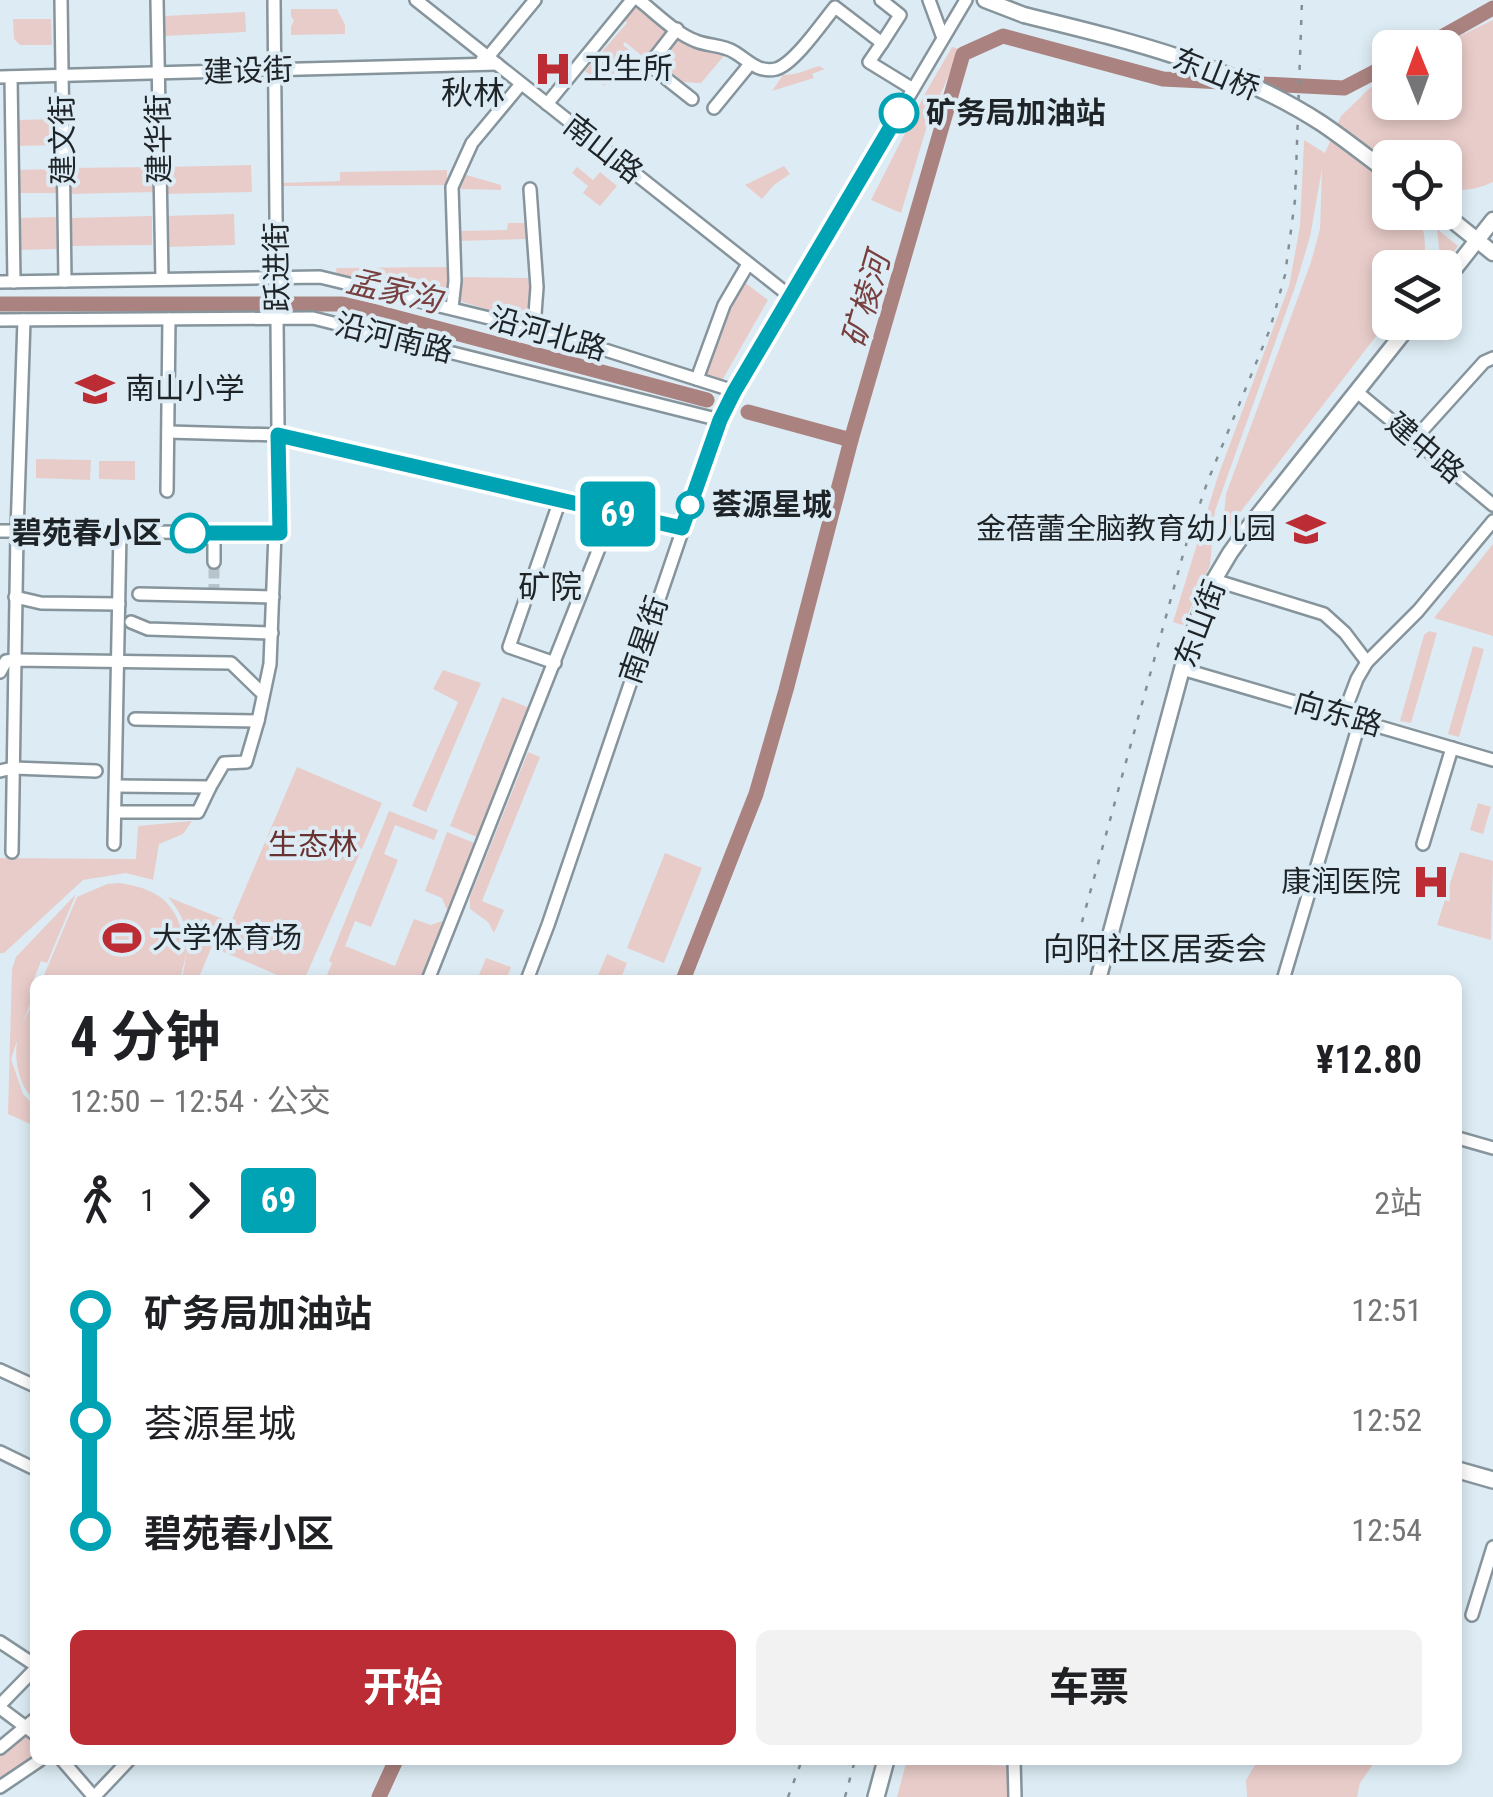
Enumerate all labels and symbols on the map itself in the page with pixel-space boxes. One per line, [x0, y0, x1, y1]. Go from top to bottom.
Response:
north arrow [1372, 30, 1462, 120]
street label: 东山桥 [1168, 40, 1264, 107]
hospital icon: 卫生所 [532, 48, 574, 90]
street label: 建设街 [202, 51, 294, 90]
place label: 卫生所 [583, 51, 673, 86]
district label: 秋林 [441, 74, 505, 112]
street label: 建华街 [140, 94, 177, 184]
marker: 矿务局加油站 [880, 94, 918, 132]
street label: 建文街 [44, 95, 81, 185]
place label: 矿务局加油站 [926, 95, 1106, 130]
street label: 南山路 [557, 107, 650, 190]
street label: 跃进街 [258, 222, 295, 312]
water label: 矿棱河 [835, 243, 899, 351]
water label: 孟家沟 [343, 262, 448, 321]
street label: 沿河北路 [486, 300, 611, 367]
street label: 沿河南路 [332, 306, 457, 369]
school or university icon: 南山小学 [74, 368, 116, 410]
place label: 南山小学 [125, 371, 245, 406]
street label: 建中路 [1380, 405, 1471, 490]
line badge: 69 [573, 482, 663, 546]
place label: 荟源星城 [712, 487, 832, 522]
marker: 荟源星城 [677, 492, 703, 518]
school or university icon: 金蓓蕾全脑教育幼儿园 [1285, 508, 1327, 550]
place label: 金蓓蕾全脑教育幼儿园 [976, 511, 1276, 546]
marker: 碧苑春小区 [171, 514, 209, 552]
place label: 碧苑春小区 [12, 515, 162, 550]
district label: 矿院 [518, 568, 582, 606]
street label: 东山街 [1167, 576, 1232, 672]
street label: 南星街 [612, 592, 675, 688]
street label: 向东路 [1290, 684, 1386, 743]
park label: 生态林 [268, 827, 358, 862]
hospital icon: 康润医院 [1410, 861, 1452, 903]
place label: 康润医院 [1281, 864, 1401, 899]
sports icon: 大学体育场 [101, 917, 143, 959]
place label: 大学体育场 [152, 920, 302, 955]
district label: 向阳社区居委会 [1043, 930, 1267, 968]

